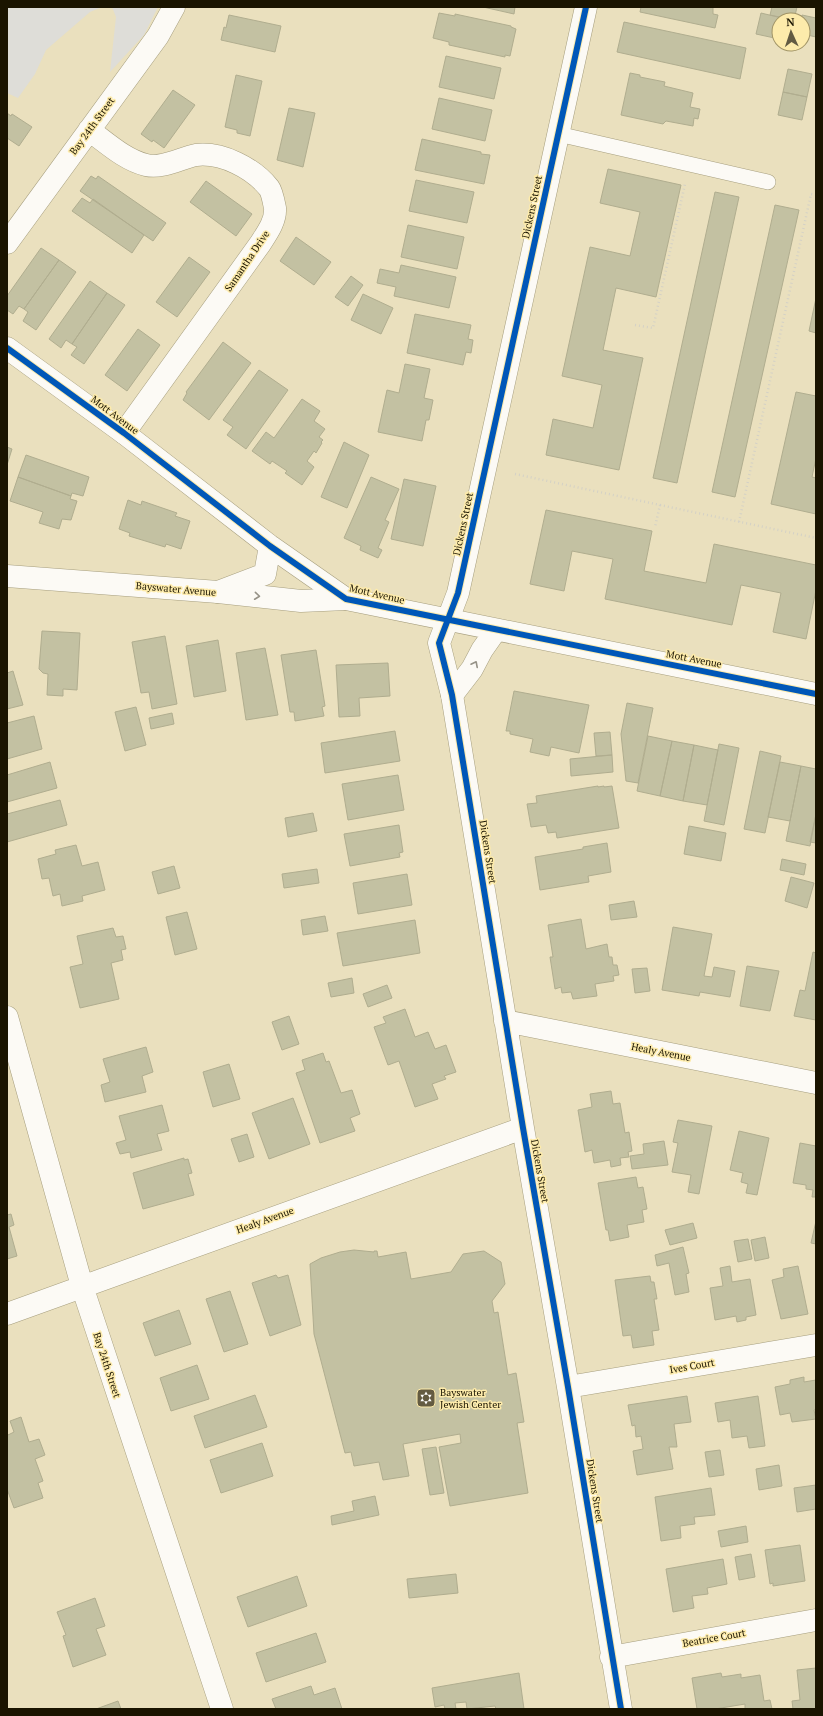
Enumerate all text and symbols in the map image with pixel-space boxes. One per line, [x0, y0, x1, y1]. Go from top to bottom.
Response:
north arrow [771, 12, 811, 52]
text: N [786, 15, 796, 29]
street label: Bay 24th Street [67, 94, 117, 157]
street label: Dickens Street [519, 174, 545, 240]
street label: Samantha Drive [222, 228, 272, 294]
street label: Mott Avenue [89, 393, 141, 437]
street label: Dickens Street [450, 491, 476, 557]
street label: Bayswater Avenue [135, 579, 217, 599]
street label: Mott Avenue [348, 581, 406, 607]
one-way arrow [254, 592, 260, 601]
street label: Mott Avenue [665, 647, 723, 671]
one-way arrow [470, 660, 478, 668]
street label: Dickens Street [477, 819, 499, 885]
street label: Healy Avenue [630, 1040, 692, 1064]
street label: Dickens Street [528, 1138, 552, 1204]
street label: Healy Avenue [234, 1204, 296, 1236]
street label: Bay 24th Street [90, 1331, 124, 1400]
street label: Ives Court [669, 1356, 716, 1376]
place label: Bayswater Jewish Center [440, 1386, 501, 1411]
synagogue icon: Bayswater Jewish Center [415, 1387, 437, 1409]
street label: Dickens Street [584, 1458, 606, 1524]
street label: Beatrice Court [681, 1626, 747, 1650]

